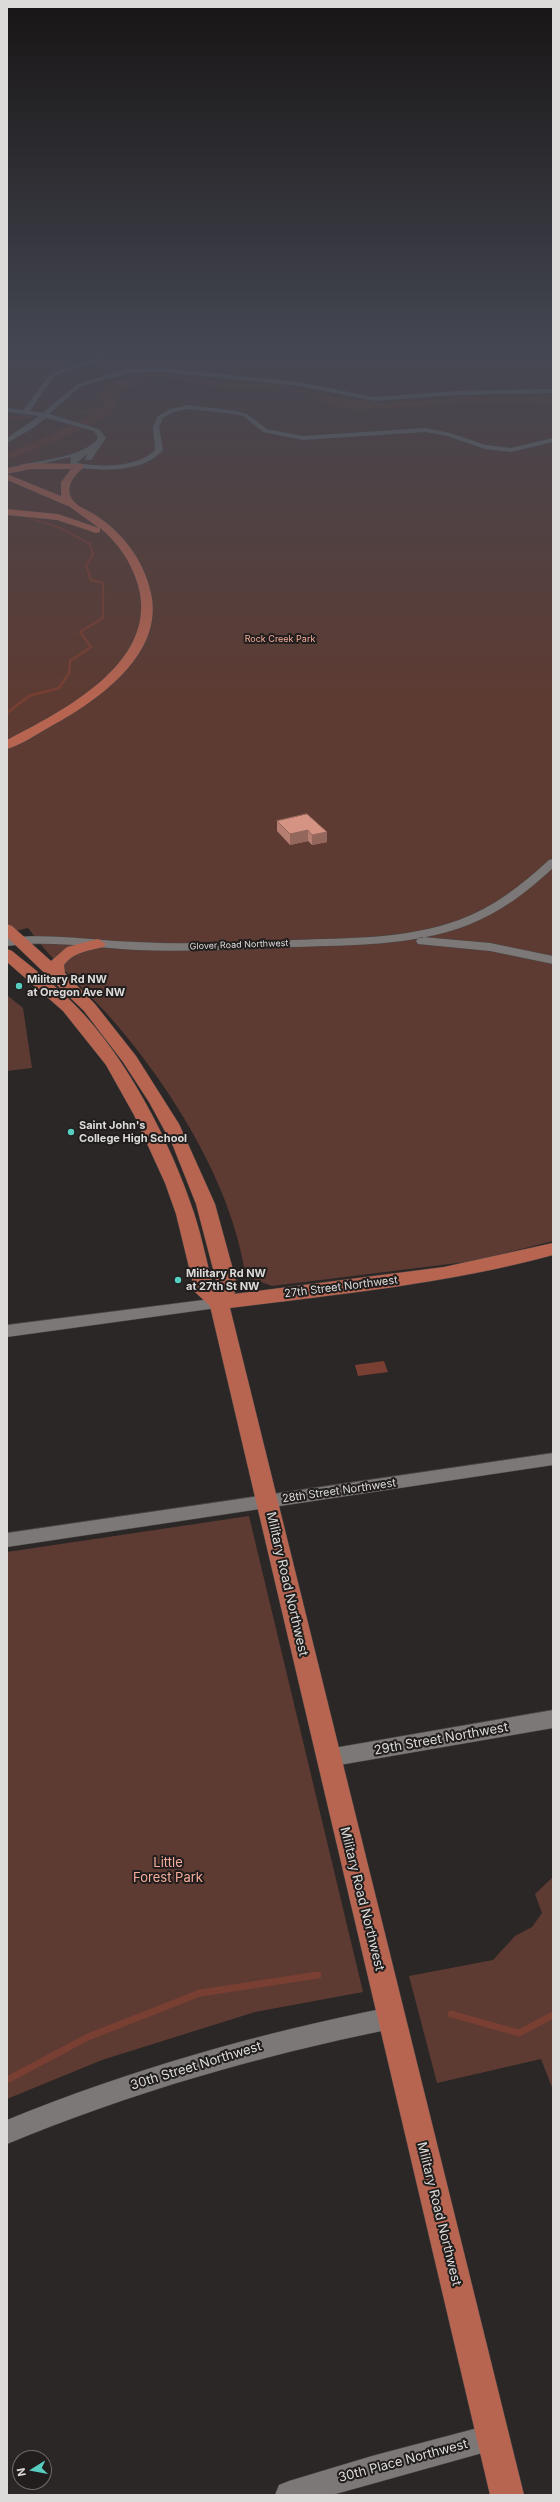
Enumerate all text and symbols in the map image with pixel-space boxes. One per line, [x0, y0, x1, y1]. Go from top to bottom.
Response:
park label: Rock Creek Park [245, 634, 315, 644]
street label: Glover Road Northwest [190, 938, 288, 952]
place label: Military Rd NW at Oregon Ave NW [27, 973, 125, 999]
marker: Military Rd NW at Oregon Ave NW [14, 981, 24, 991]
place label: Saint John's College High School [79, 1119, 187, 1145]
marker: Saint John's College High School [66, 1127, 76, 1137]
place label: Military Rd NW at 27th St NW [186, 1267, 266, 1293]
street label: 27th Street Northwest [284, 1273, 398, 1301]
marker: Military Rd NW at 27th St NW [173, 1275, 183, 1285]
street label: 28th Street Northwest [281, 1476, 397, 1506]
street label: Military Road Northwest [263, 1510, 311, 1658]
street label: 29th Street Northwest [373, 1720, 509, 1758]
street label: Military Road Northwest [337, 1826, 387, 1972]
park label: Little Forest Park [133, 1855, 203, 1886]
street label: 30th Street Northwest [129, 2039, 263, 2093]
street label: Military Road Northwest [414, 2141, 464, 2287]
street label: 30th Place Northwest [337, 2436, 469, 2486]
north arrow [12, 2450, 52, 2490]
text: N [14, 2467, 29, 2478]

